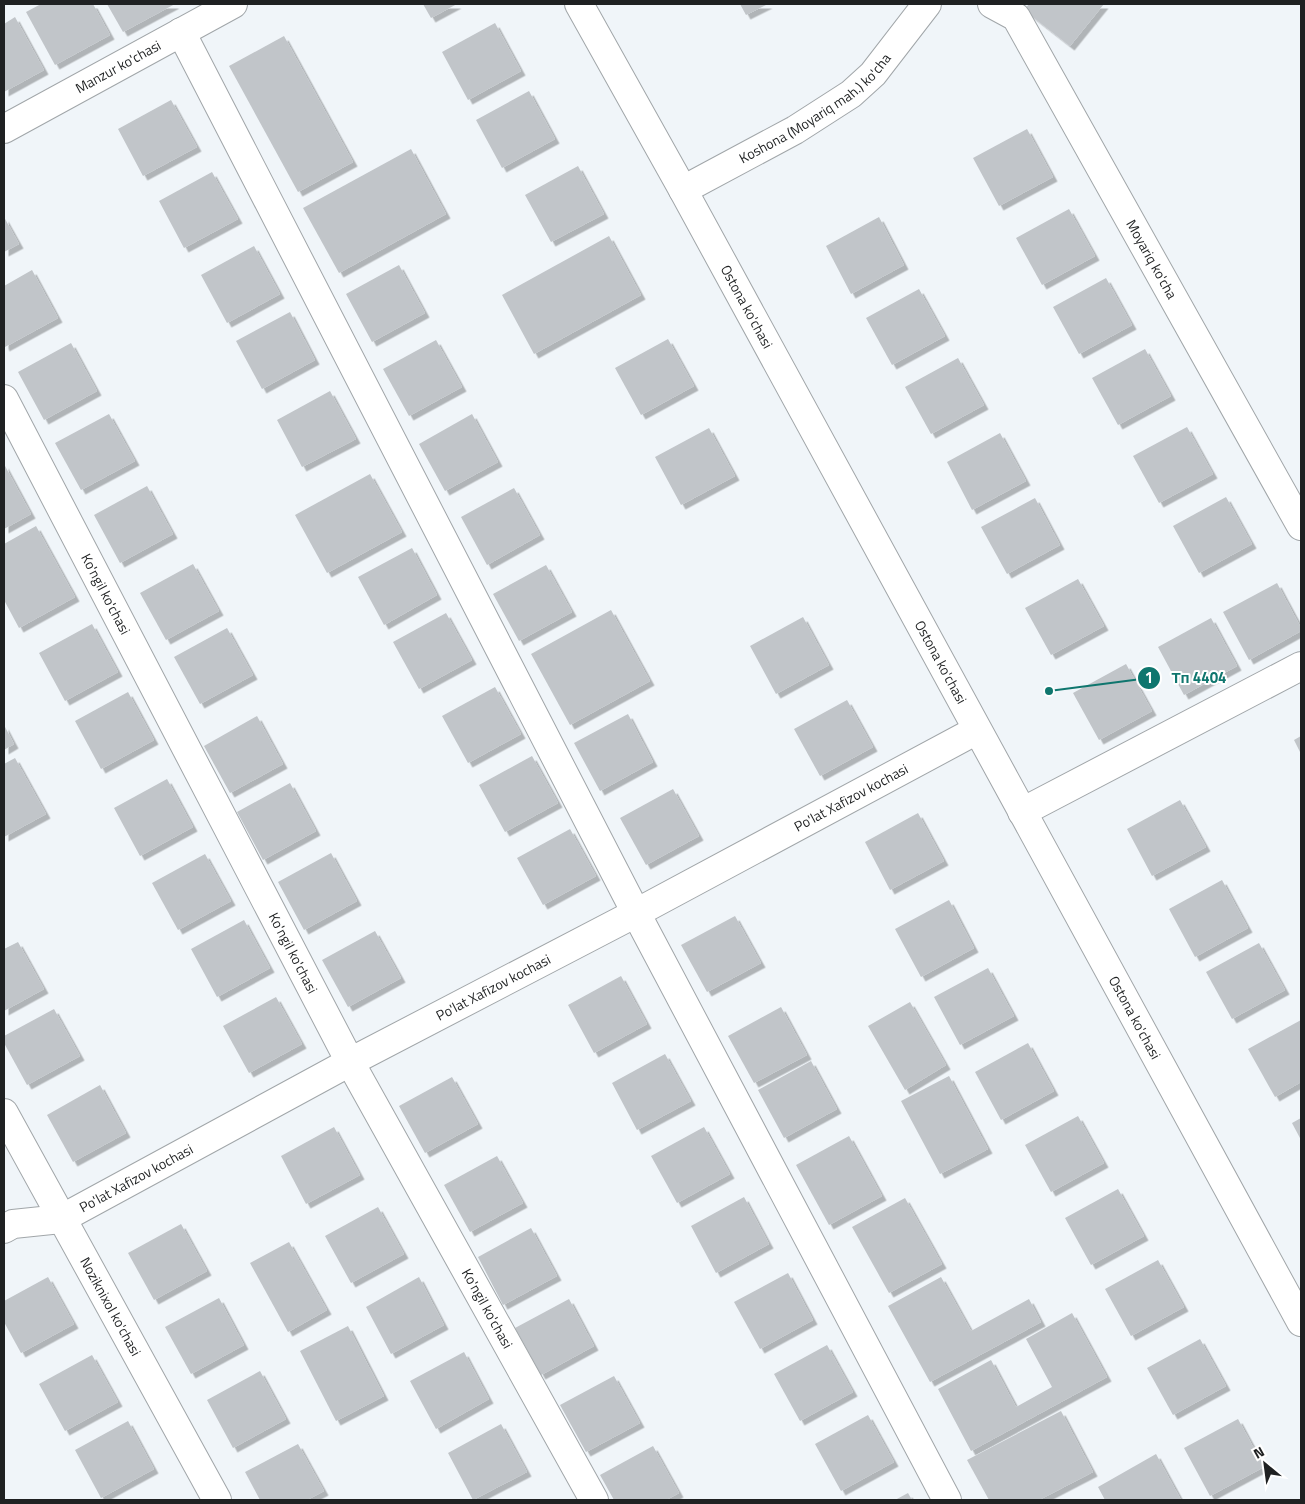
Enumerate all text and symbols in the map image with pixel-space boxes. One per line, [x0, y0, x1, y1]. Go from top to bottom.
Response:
street label: Manzur ko'chasi [71, 34, 164, 98]
street label: Koshona (Moyariq mah.) ko'cha [735, 48, 895, 168]
street label: Moyariq ko'cha [1121, 215, 1183, 303]
street label: Ostona ko'chasi [716, 261, 778, 352]
street label: Ko'ngil ko'chasi [76, 550, 136, 638]
street label: Ostona ko'chasi [910, 616, 973, 707]
callout: Тп 4404 [1136, 663, 1236, 693]
text: 1 [1145, 666, 1153, 689]
text: Тп 4404 [1172, 666, 1226, 689]
street label: Po'lat Xafizov kochasi [790, 758, 912, 836]
street label: Ko'ngil ko'chasi [264, 909, 323, 997]
street label: Po'lat Xafizov kochasi [432, 948, 554, 1026]
street label: Ostona ko'chasi [1104, 972, 1167, 1063]
street label: Po'lat Xafizov kochasi [75, 1138, 197, 1217]
street label: Noziknixol ko'chasi [75, 1253, 147, 1360]
street label: Ko'ngil ko'chasi [457, 1264, 518, 1352]
north arrow [1240, 1439, 1290, 1489]
text: N [1249, 1441, 1268, 1464]

